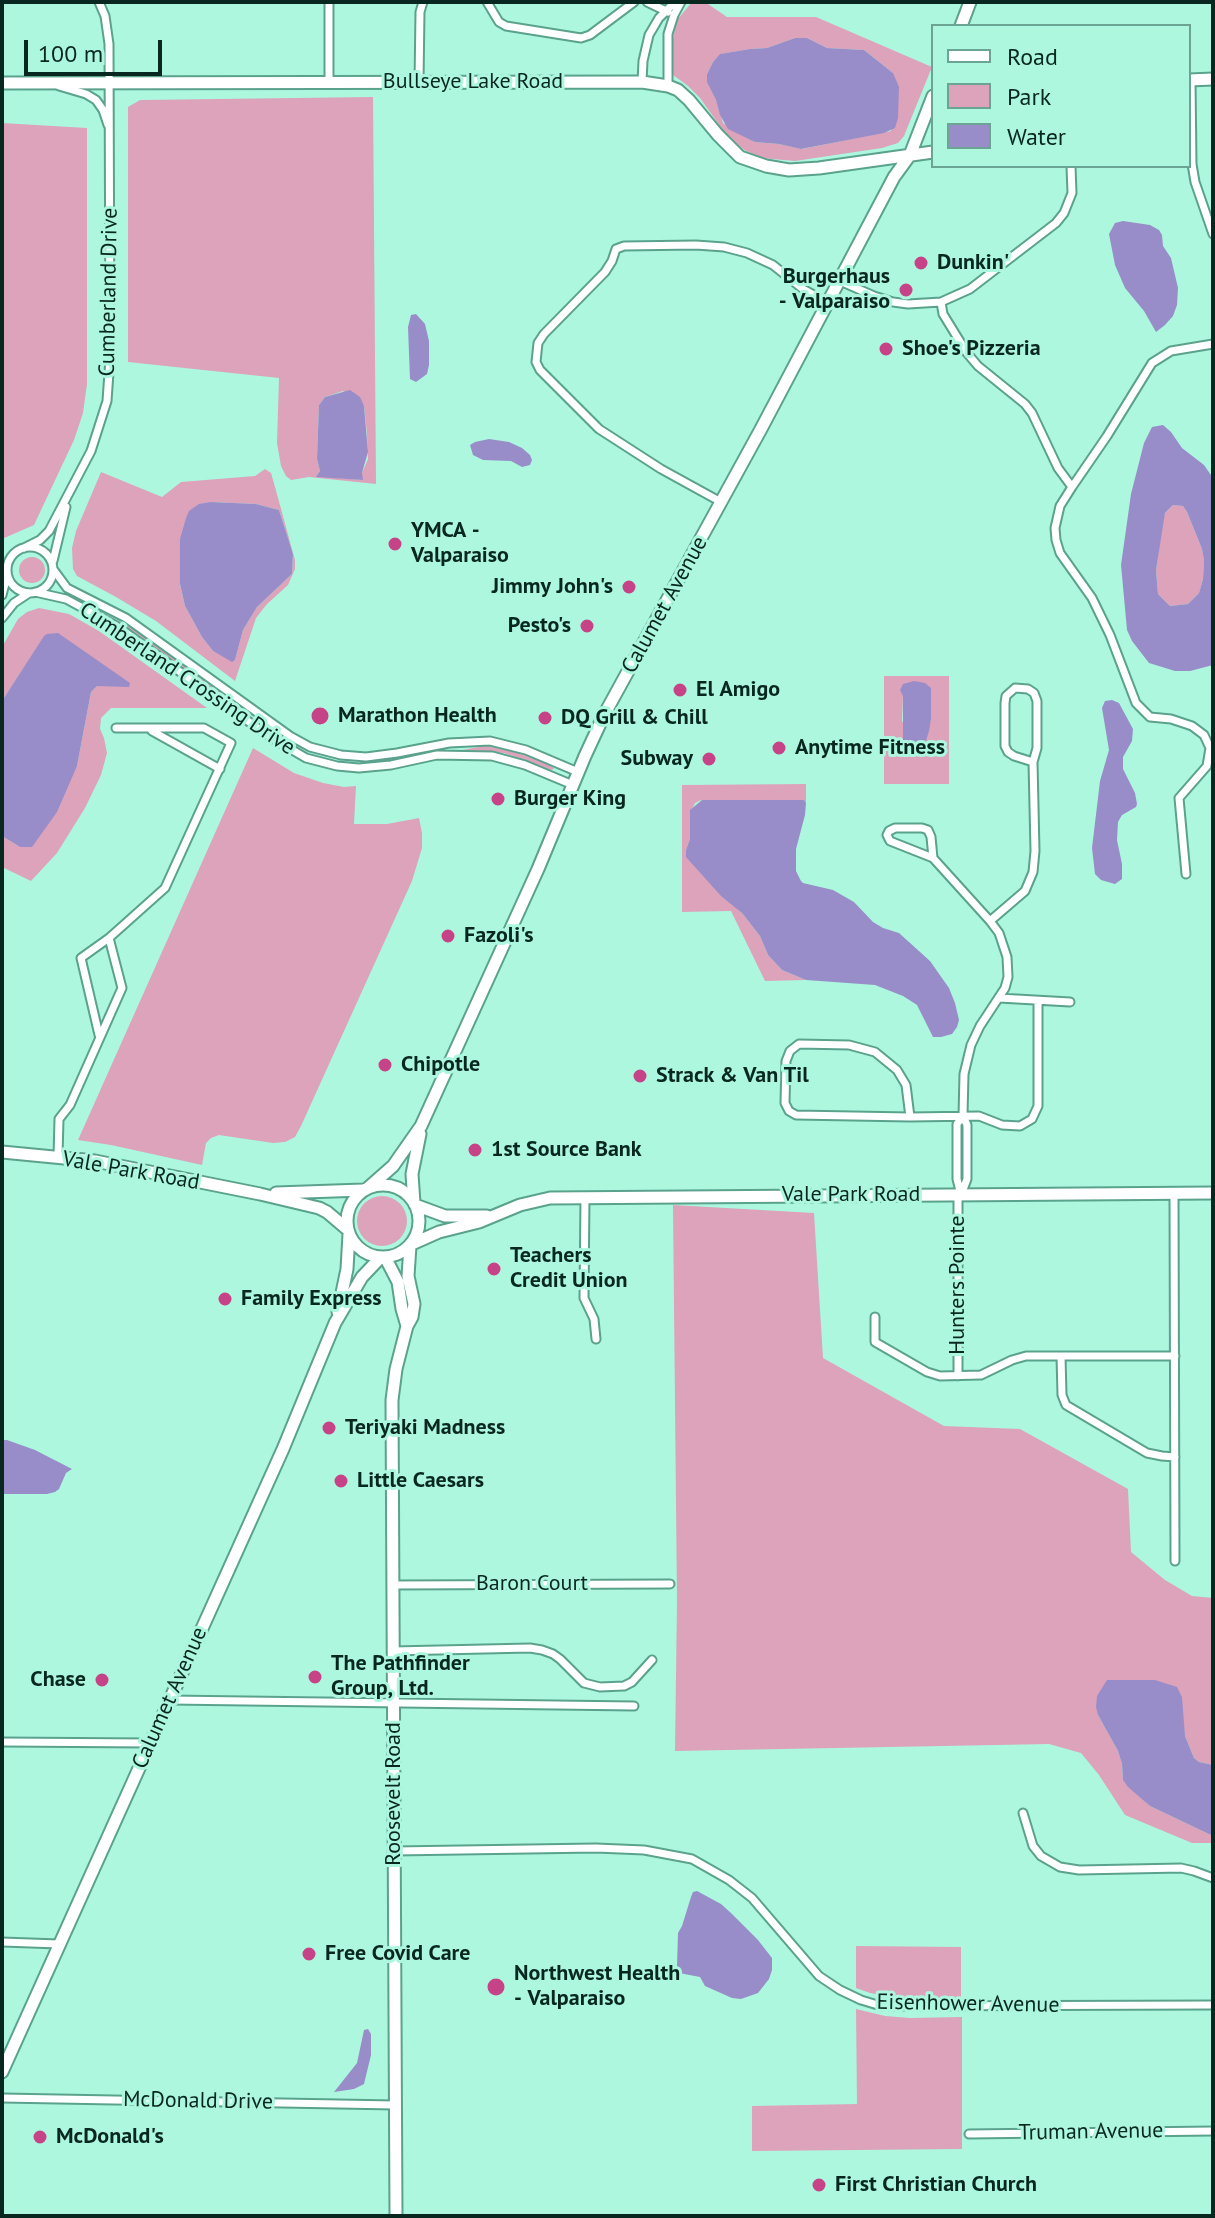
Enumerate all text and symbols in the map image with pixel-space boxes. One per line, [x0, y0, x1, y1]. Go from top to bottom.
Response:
scale bar [28, 24, 166, 74]
legend [931, 24, 1191, 168]
text: 100 m [38, 38, 103, 69]
text: Road [1007, 41, 1058, 72]
street label: Bullseye Lake Road [383, 69, 563, 95]
text: Park [1007, 81, 1051, 112]
text: Water [1007, 121, 1066, 152]
street label: Cumberland Drive [94, 207, 124, 377]
place label: Dunkin' [937, 250, 1009, 276]
marker: Dunkin' [912, 254, 930, 272]
place label: Burgerhaus - Valparaiso [779, 264, 890, 316]
marker: Burgerhaus - Valparaiso [897, 281, 915, 299]
place label: Shoe's Pizzeria [902, 336, 1041, 362]
marker: Shoe's Pizzeria [877, 340, 895, 358]
place label: YMCA - Valparaiso [411, 518, 509, 570]
street label: Calumet Avenue [616, 532, 714, 678]
marker: YMCA - Valparaiso [386, 535, 404, 553]
place label: Jimmy John's [492, 574, 613, 600]
marker: Jimmy John's [620, 578, 638, 596]
street label: Cumberland Crossing Drive [74, 597, 300, 761]
place label: Pesto's [508, 613, 571, 639]
marker: Pesto's [578, 617, 596, 635]
place label: El Amigo [696, 677, 780, 703]
marker: El Amigo [671, 681, 689, 699]
place label: Marathon Health [338, 703, 497, 729]
marker: Marathon Health [309, 705, 331, 727]
place label: DQ Grill & Chill [561, 705, 708, 731]
marker: DQ Grill & Chill [536, 709, 554, 727]
place label: Anytime Fitness [795, 735, 945, 761]
marker: Anytime Fitness [770, 739, 788, 757]
place label: Subway [621, 746, 693, 772]
marker: Subway [700, 750, 718, 768]
place label: Burger King [514, 786, 626, 812]
marker: Burger King [489, 790, 507, 808]
place label: Fazoli's [464, 923, 533, 949]
marker: Fazoli's [439, 927, 457, 945]
place label: Chipotle [401, 1052, 480, 1078]
marker: Chipotle [376, 1056, 394, 1074]
place label: Strack & Van Til [656, 1063, 809, 1089]
marker: Strack & Van Til [631, 1067, 649, 1085]
place label: 1st Source Bank [491, 1137, 642, 1163]
marker: 1st Source Bank [466, 1141, 484, 1159]
street label: Vale Park Road [60, 1146, 202, 1196]
street label: Vale Park Road [782, 1182, 920, 1208]
street label: Hunters Pointe [945, 1215, 971, 1355]
place label: Teachers Credit Union [510, 1243, 627, 1294]
marker: Teachers Credit Union [485, 1260, 503, 1278]
place label: Family Express [241, 1286, 382, 1312]
marker: Family Express [216, 1290, 234, 1308]
place label: Teriyaki Madness [345, 1415, 505, 1441]
marker: Teriyaki Madness [320, 1419, 338, 1437]
place label: Little Caesars [357, 1468, 484, 1494]
marker: Little Caesars [332, 1472, 350, 1490]
street label: Baron Court [476, 1571, 588, 1597]
street label: Calumet Avenue [127, 1623, 213, 1773]
place label: The Pathfinder Group, Ltd. [331, 1651, 470, 1702]
place label: Chase [30, 1667, 86, 1693]
marker: The Pathfinder Group, Ltd. [306, 1668, 324, 1686]
marker: Chase [93, 1671, 111, 1689]
street label: Roosevelt Road [381, 1722, 407, 1866]
place label: Free Covid Care [325, 1941, 470, 1967]
marker: Free Covid Care [300, 1945, 318, 1963]
place label: Northwest Health - Valparaiso [514, 1961, 680, 2012]
marker: Northwest Health - Valparaiso [485, 1976, 507, 1998]
street label: Eisenhower Avenue [876, 1989, 1060, 2019]
street label: McDonald Drive [123, 2086, 273, 2116]
street label: Truman Avenue [1018, 2118, 1164, 2146]
place label: McDonald's [56, 2124, 164, 2150]
marker: McDonald's [31, 2128, 49, 2146]
place label: First Christian Church [835, 2172, 1037, 2198]
marker: First Christian Church [810, 2176, 828, 2194]

